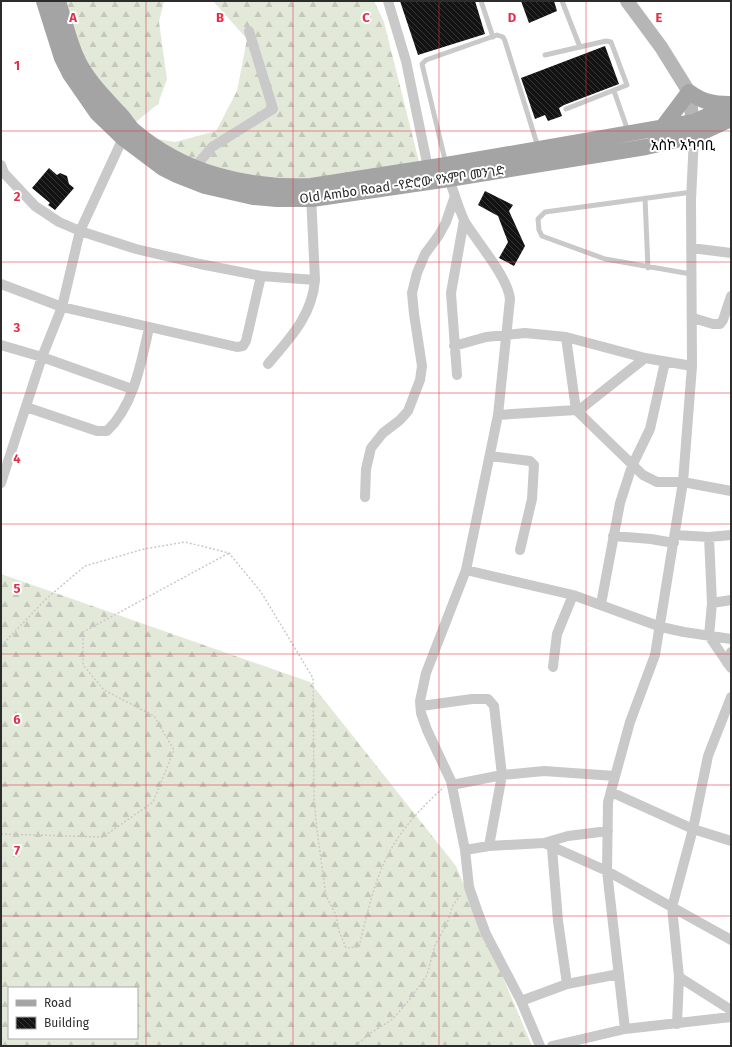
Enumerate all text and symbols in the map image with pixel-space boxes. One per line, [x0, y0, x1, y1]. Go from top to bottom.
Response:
text: A [68, 10, 77, 25]
text: B [216, 10, 224, 25]
text: C [362, 10, 370, 25]
text: D [508, 10, 517, 25]
text: E [656, 10, 663, 25]
text: 1 [14, 58, 20, 73]
district label: አስኮ አካባቢ [651, 137, 716, 154]
street label: Old Ambo Road -የድሮው የአምቦ መንገድ [299, 163, 506, 206]
text: 2 [14, 189, 21, 204]
text: 3 [13, 320, 21, 335]
text: 4 [13, 451, 21, 466]
text: 5 [14, 581, 21, 596]
text: 6 [13, 712, 21, 727]
text: 7 [14, 843, 20, 858]
legend [8, 987, 138, 1039]
text: Road [44, 996, 72, 1010]
text: Building [44, 1016, 90, 1030]

